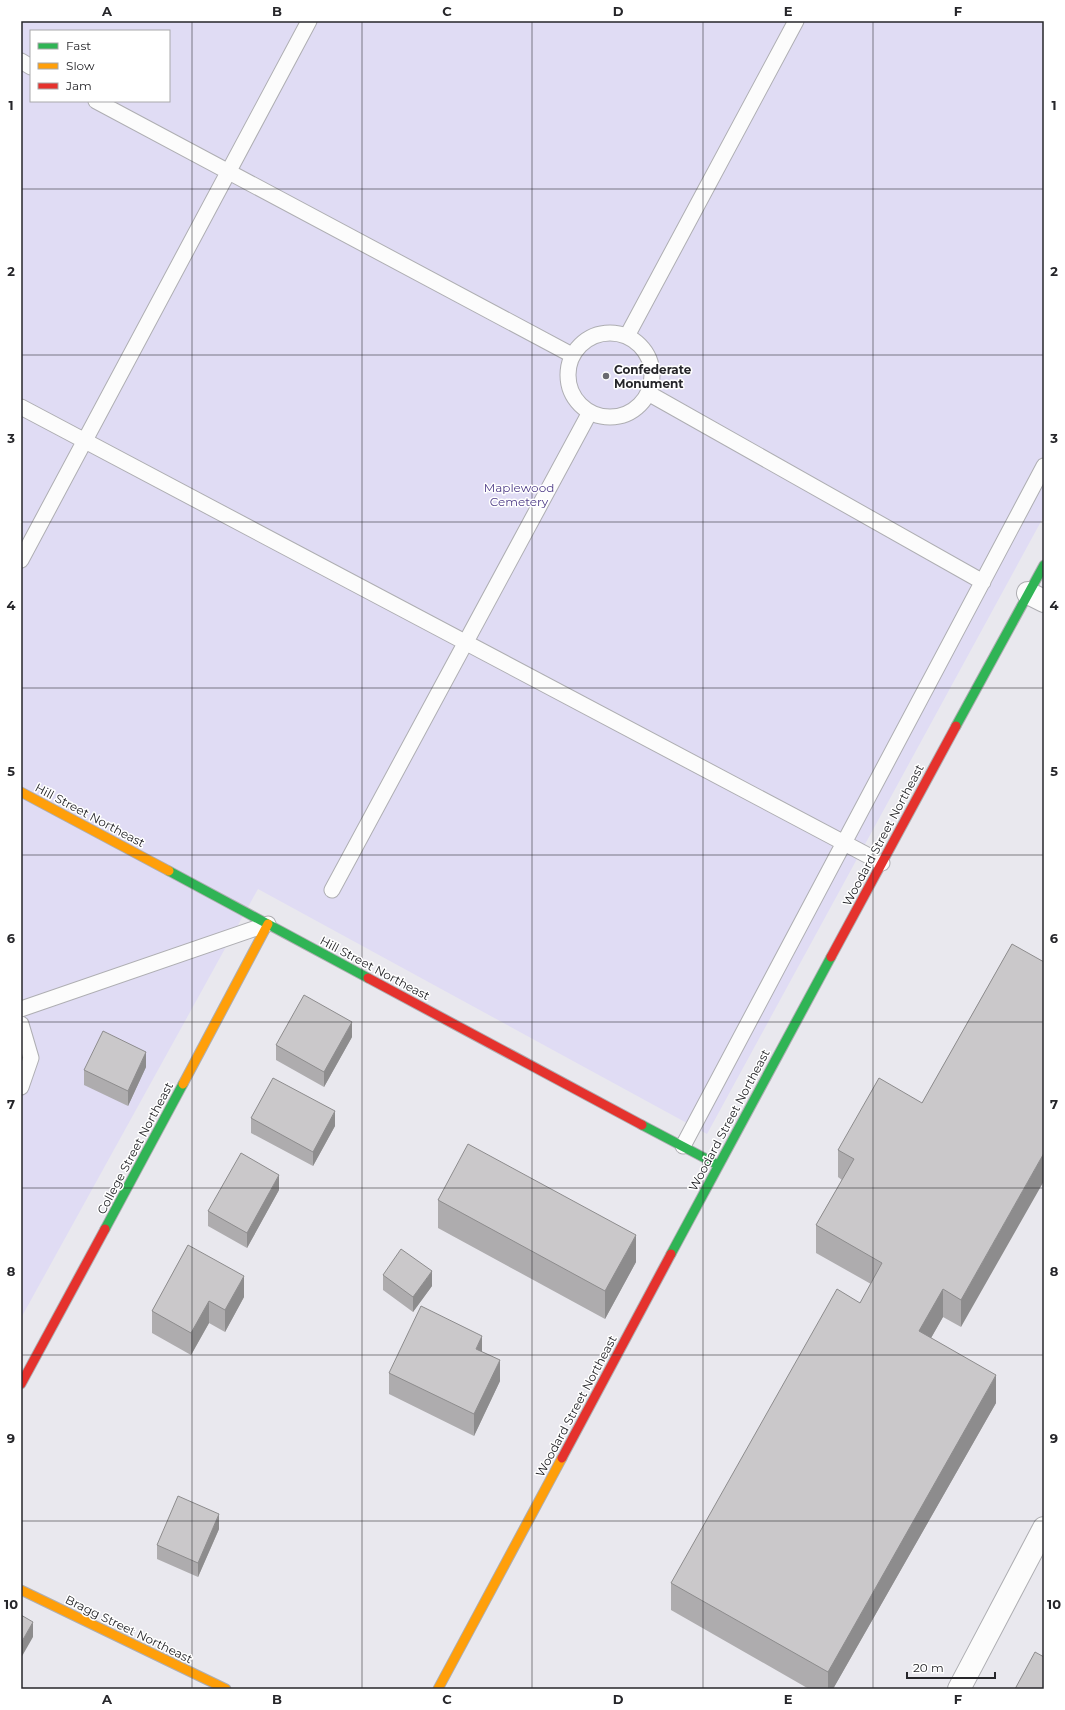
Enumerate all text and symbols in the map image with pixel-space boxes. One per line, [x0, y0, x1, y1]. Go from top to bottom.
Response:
text: A [101, 3, 113, 19]
text: B [272, 3, 282, 19]
text: C [442, 3, 452, 19]
text: D [613, 3, 624, 19]
text: E [784, 3, 793, 19]
text: F [954, 3, 962, 19]
legend [30, 30, 170, 102]
text: Fast [66, 38, 91, 53]
text: Slow [66, 58, 95, 73]
text: Jam [65, 78, 92, 93]
text: 1 [8, 97, 14, 113]
text: 1 [1051, 97, 1057, 113]
text: 2 [7, 263, 15, 279]
text: 2 [1050, 263, 1058, 279]
place label: Confederate Monument [614, 362, 692, 391]
marker: Confederate Monument [601, 371, 611, 381]
text: 3 [6, 430, 15, 446]
text: 3 [1049, 430, 1058, 446]
park label: Maplewood Cemetery [484, 480, 554, 509]
text: 4 [7, 597, 16, 613]
text: 4 [1050, 597, 1059, 613]
street label: Woodard Street Northeast [839, 761, 927, 908]
text: 5 [7, 763, 15, 779]
text: 5 [1050, 763, 1058, 779]
street label: Hill Street Northeast [33, 780, 148, 850]
text: 6 [7, 930, 16, 946]
text: 6 [1050, 930, 1059, 946]
street label: Hill Street Northeast [318, 933, 433, 1003]
street label: Woodard Street Northeast [685, 1046, 773, 1193]
street label: College Street Northeast [94, 1079, 176, 1217]
text: 7 [7, 1096, 15, 1112]
text: 7 [1050, 1096, 1058, 1112]
text: 8 [7, 1263, 16, 1279]
text: 8 [1050, 1263, 1059, 1279]
street label: Woodard Street Northeast [532, 1332, 620, 1479]
text: 9 [7, 1430, 15, 1446]
text: 9 [1050, 1430, 1058, 1446]
street label: Bragg Street Northeast [63, 1592, 195, 1666]
text: 10 [4, 1596, 18, 1612]
text: 10 [1047, 1596, 1061, 1612]
scale bar [907, 1654, 995, 1680]
text: 20 m [913, 1660, 944, 1675]
text: A [101, 1691, 113, 1707]
text: B [272, 1691, 282, 1707]
text: C [442, 1691, 452, 1707]
text: D [613, 1691, 624, 1707]
text: E [784, 1691, 793, 1707]
text: F [954, 1691, 962, 1707]

